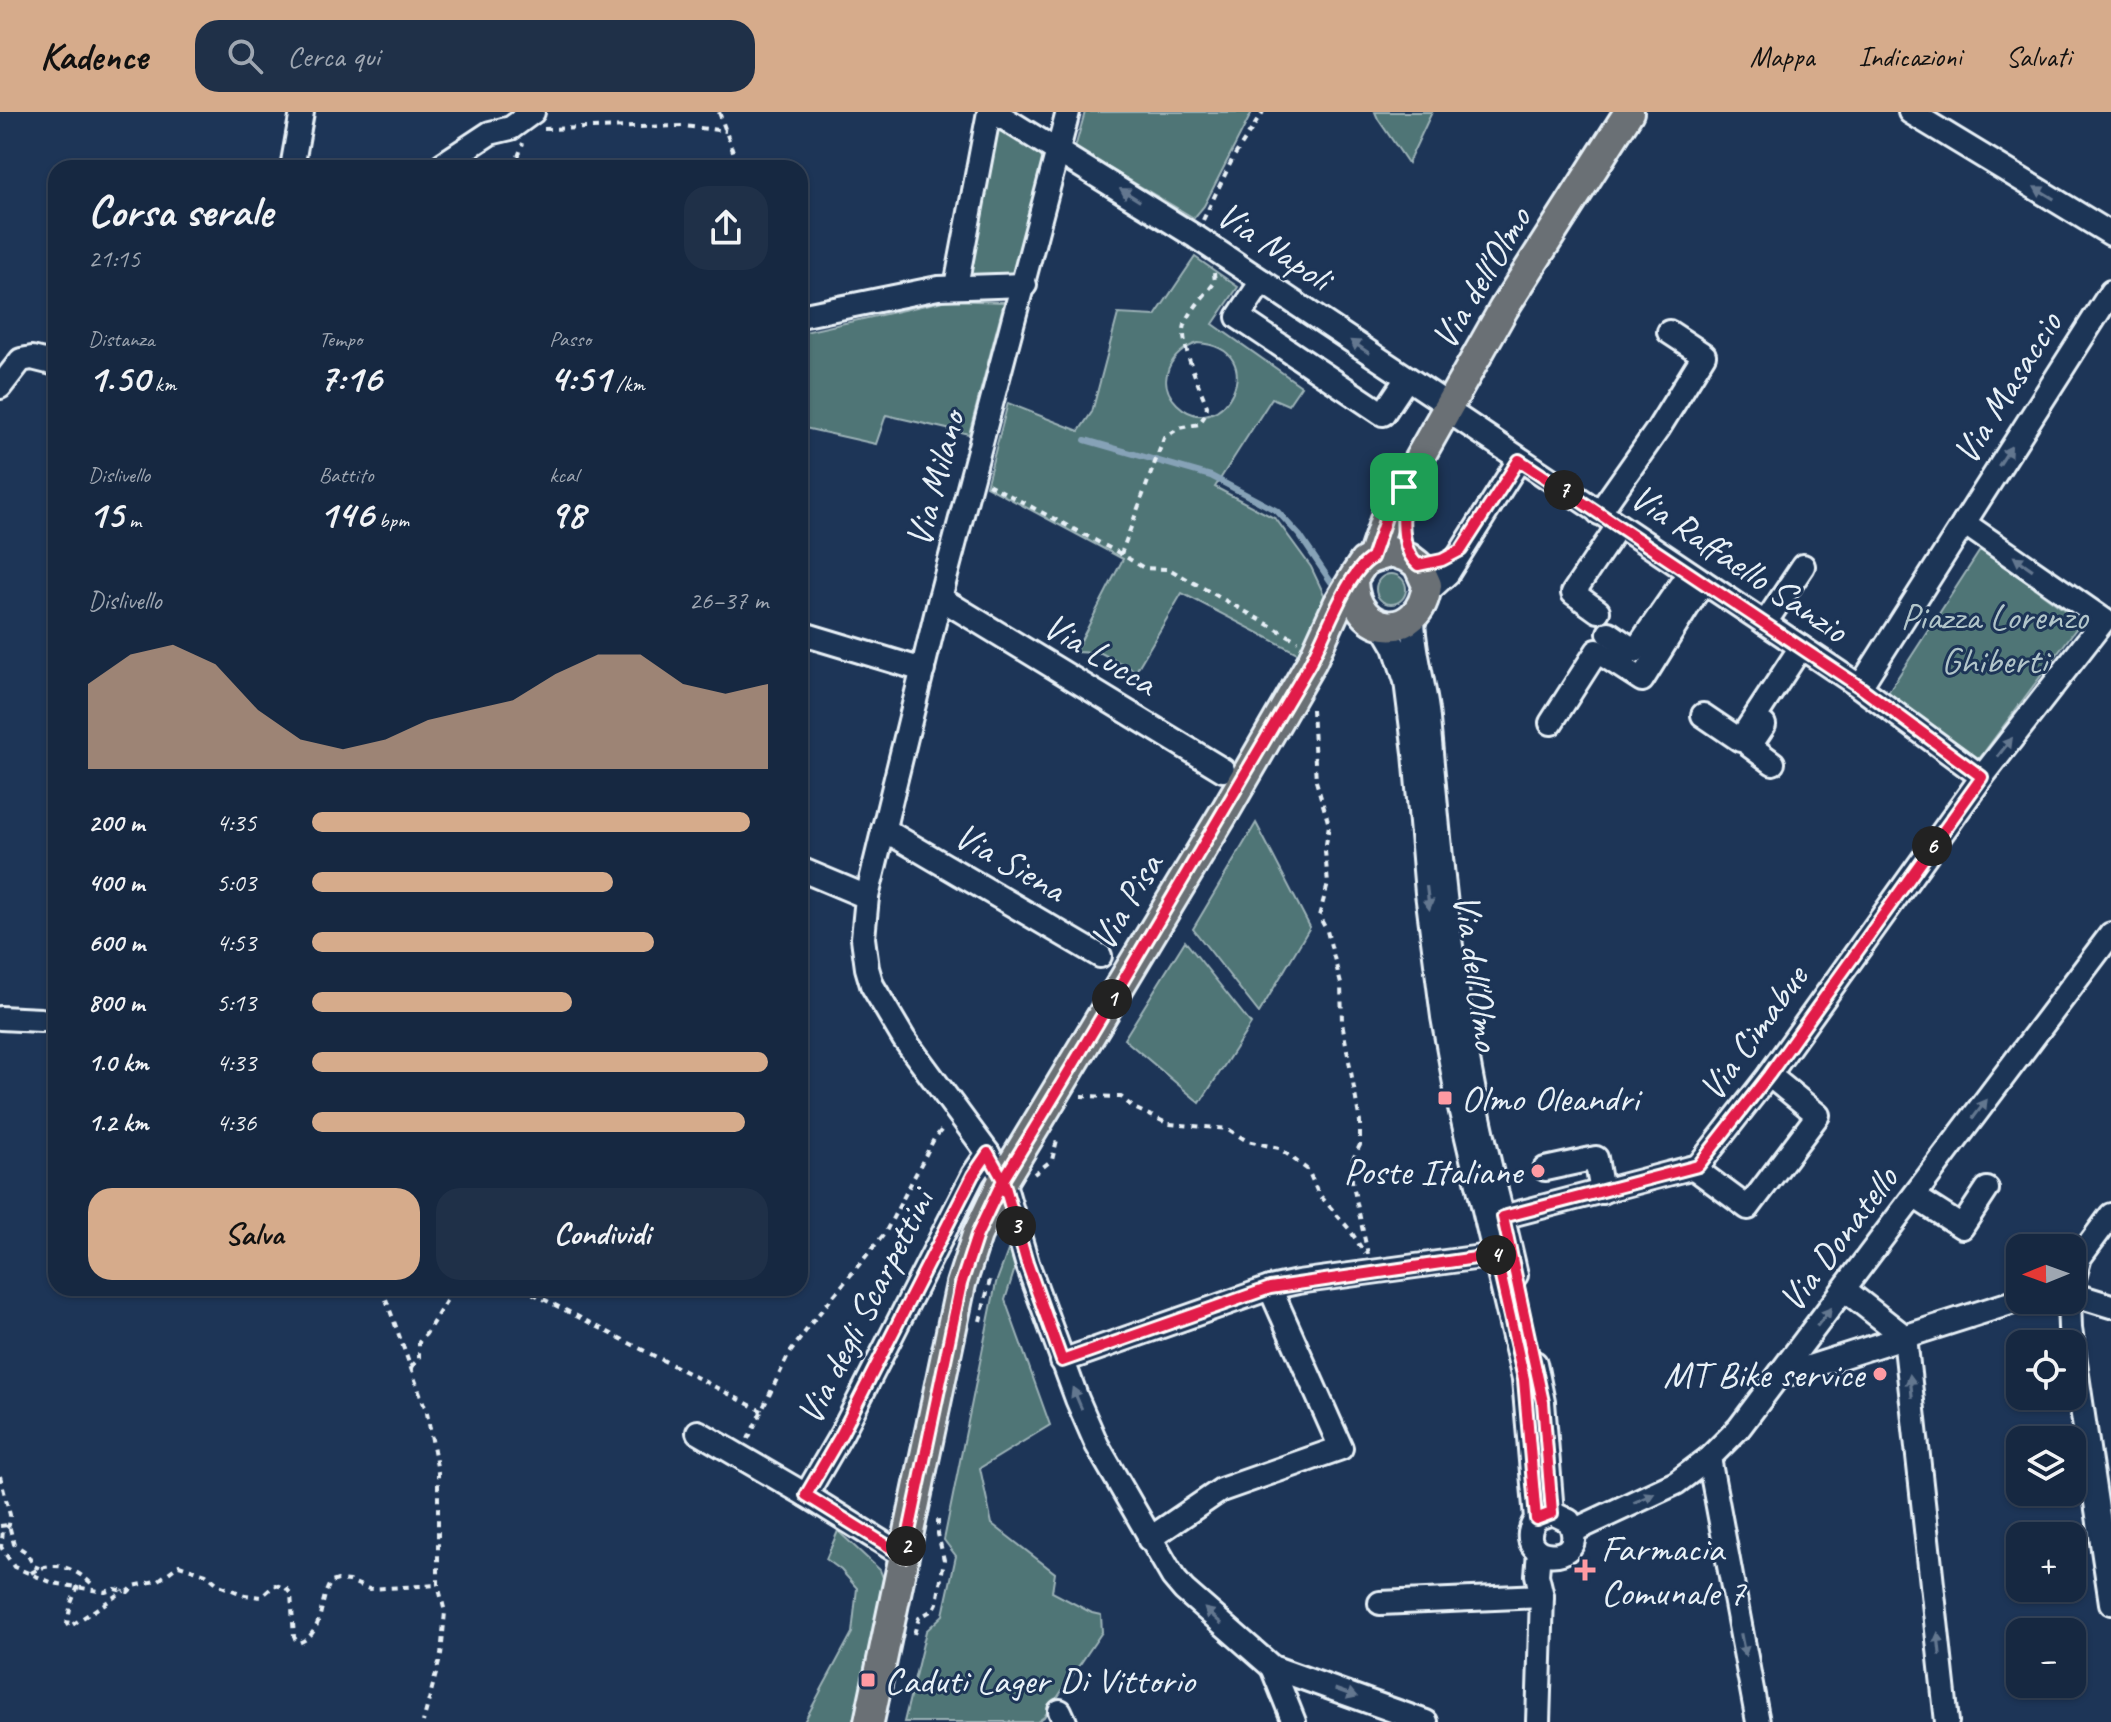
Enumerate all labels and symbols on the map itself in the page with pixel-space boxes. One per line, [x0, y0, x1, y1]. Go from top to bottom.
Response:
one-way arrow [2033, 187, 2055, 201]
one-way arrow [1119, 189, 1141, 203]
street label: Via Napoli [1208, 191, 1344, 304]
street label: Via dell'Olmo [1420, 196, 1543, 358]
street label: Via Masaccio [1942, 302, 2073, 473]
one-way arrow [1349, 339, 1370, 354]
street label: Via Milano [894, 403, 977, 552]
one-way arrow [1997, 445, 2012, 467]
pin [1370, 453, 1438, 521]
pin: 7 [1544, 470, 1584, 510]
street label: Via Raffaello Sanzio [1621, 473, 1858, 654]
one-way arrow [2012, 556, 2033, 571]
park label: Piazza Lorenzo Ghiberti [1900, 593, 2089, 684]
street label: Via Lucca [1035, 602, 1167, 707]
one-way arrow [1997, 737, 2013, 757]
street label: Via Siena [946, 812, 1076, 914]
pin: 6 [1912, 826, 1952, 866]
street label: Via Pisa [1079, 843, 1174, 959]
one-way arrow [1422, 886, 1435, 911]
street label: Via dell'Olmo [1443, 891, 1512, 1056]
street label: Via Cimabue [1688, 954, 1820, 1110]
pin: 1 [1092, 979, 1132, 1019]
place label: Olmo Oleandri [1461, 1075, 1643, 1122]
marker: Olmo Oleandri [1436, 1089, 1454, 1107]
one-way arrow [1972, 1098, 1988, 1119]
place label: Poste Italiane [1343, 1148, 1525, 1195]
street label: Via Donatello [1768, 1156, 1909, 1321]
marker: Poste Italiane [1529, 1162, 1547, 1180]
street label: Via degli Scarpettini [786, 1178, 946, 1432]
pin: 3 [996, 1206, 1036, 1246]
north arrow [2006, 1234, 2086, 1314]
pin: 4 [1476, 1235, 1516, 1275]
one-way arrow [1816, 1307, 1832, 1327]
place label: MT Bike service [1663, 1351, 1867, 1398]
marker: MT Bike service [1871, 1365, 1889, 1383]
one-way arrow [1904, 1373, 1917, 1398]
one-way arrow [1070, 1386, 1083, 1410]
one-way arrow [1632, 1491, 1655, 1505]
place label: Farmacia Comunale 7 [1601, 1525, 1747, 1616]
pin: 2 [886, 1526, 926, 1566]
marker: Farmacia Comunale 7 [1576, 1561, 1594, 1579]
one-way arrow [1204, 1608, 1223, 1626]
one-way arrow [1738, 1632, 1750, 1657]
one-way arrow [1932, 1632, 1945, 1657]
place label: Caduti Lager Di Vittorio [884, 1657, 1197, 1704]
marker: Caduti Lager Di Vittorio [859, 1671, 877, 1689]
one-way arrow [1334, 1687, 1358, 1699]

